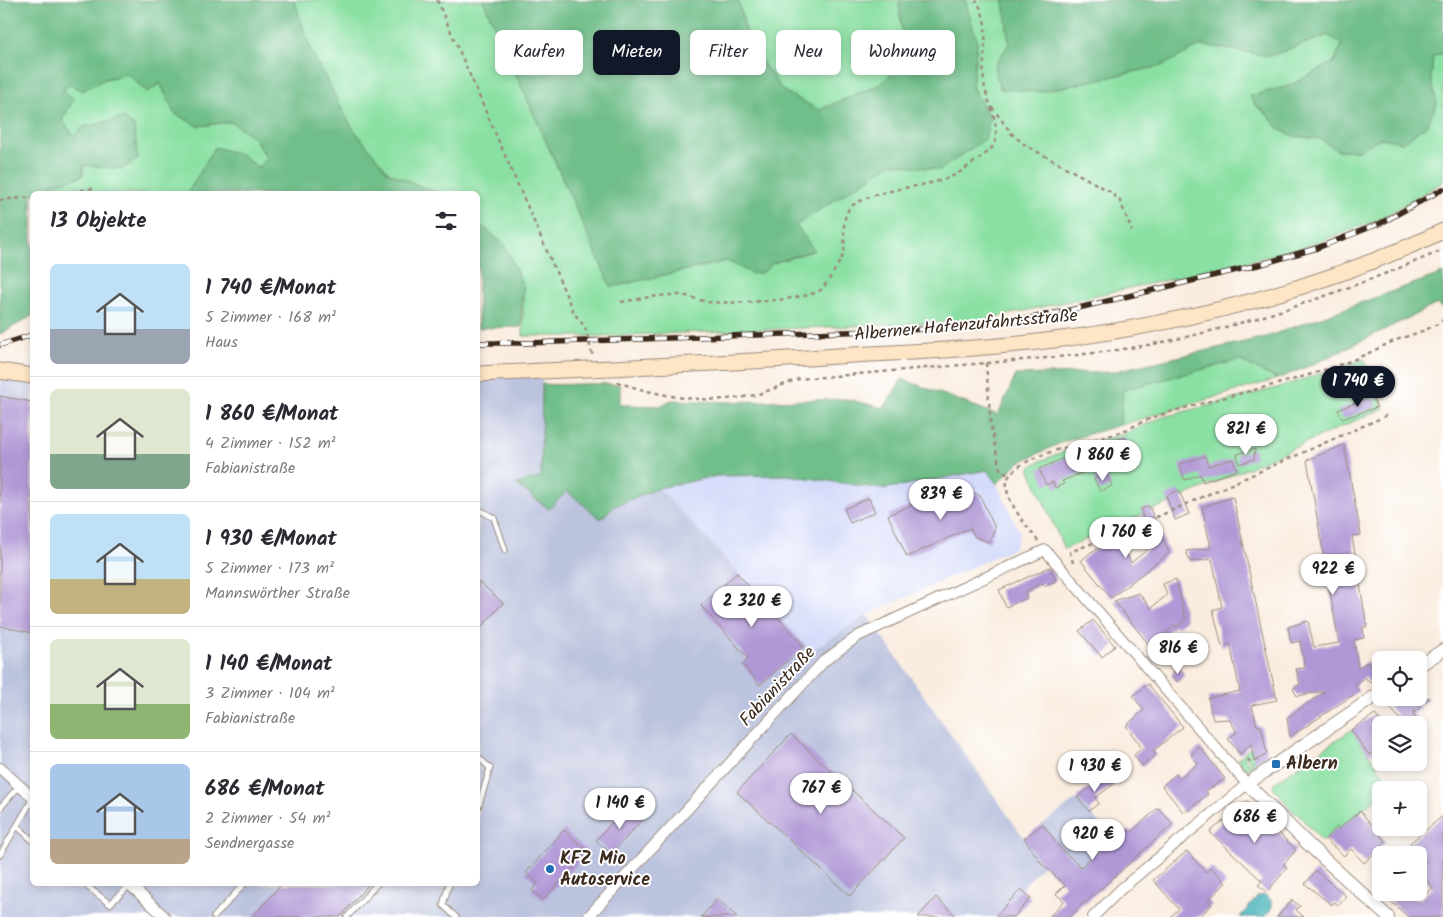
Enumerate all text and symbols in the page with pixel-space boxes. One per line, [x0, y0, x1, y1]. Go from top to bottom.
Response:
chip: Kaufen [495, 30, 583, 75]
chip: Mieten [593, 30, 680, 75]
chip: Filter [690, 30, 766, 75]
chip: Neu [776, 30, 841, 75]
chip: Wohnung [851, 30, 955, 75]
text: 13 Objekte [50, 205, 147, 238]
icon: filters [432, 207, 460, 235]
text: 1 740 €/Monat [205, 272, 336, 305]
icon: home [90, 284, 150, 344]
street label: Alberner Hafenzufahrtsstraße [853, 302, 1079, 350]
text: 5 Zimmer · 168 m² [205, 305, 336, 330]
text: Haus [205, 330, 238, 355]
pin: 1 740 € [1312, 366, 1404, 408]
text: 1 740 € [1332, 369, 1384, 394]
text: 1 860 €/Monat [205, 398, 339, 431]
icon: home [90, 409, 150, 469]
pin: 821 € [1211, 414, 1281, 456]
text: 821 € [1226, 417, 1266, 442]
text: 4 Zimmer · 152 m² [205, 431, 336, 456]
pin: 1 860 € [1057, 440, 1149, 482]
text: 1 860 € [1076, 443, 1130, 468]
text: Fabianistraße [205, 456, 295, 481]
pin: 839 € [906, 478, 976, 521]
text: 839 € [920, 482, 962, 507]
pin: 1 760 € [1080, 516, 1172, 559]
text: 1 760 € [1100, 520, 1152, 545]
text: 1 930 €/Monat [205, 523, 337, 556]
icon: home [90, 534, 150, 594]
pin: 922 € [1298, 554, 1368, 596]
text: 5 Zimmer · 173 m² [205, 556, 334, 581]
text: 922 € [1311, 557, 1355, 582]
text: Mannswörther Straße [205, 581, 350, 606]
pin: 2 320 € [706, 586, 798, 628]
text: 2 320 € [723, 589, 781, 614]
pin: 816 € [1143, 632, 1213, 675]
text: 816 € [1158, 636, 1198, 661]
street label: Fabianistraße [733, 640, 823, 734]
text: 1 140 €/Monat [205, 648, 333, 681]
map controls [1372, 651, 1427, 901]
button: locate [1372, 651, 1427, 706]
icon: home [90, 659, 150, 719]
text: 3 Zimmer · 104 m² [205, 681, 335, 706]
text: Fabianistraße [205, 706, 295, 731]
button: layers [1372, 716, 1427, 771]
pin: 1 930 € [1049, 750, 1141, 793]
place label: Albern [1286, 750, 1338, 779]
text: 1 930 € [1069, 754, 1121, 779]
marker: Albern [1270, 758, 1282, 770]
pin: 767 € [786, 772, 856, 815]
text: 686 €/Monat [205, 773, 325, 806]
text: 767 € [801, 776, 841, 801]
button: + [1372, 781, 1427, 836]
icon: home [90, 784, 150, 844]
pin: 1 140 € [574, 788, 666, 830]
text: 1 140 € [595, 791, 645, 816]
pin: 686 € [1220, 802, 1290, 844]
text: 686 € [1233, 805, 1277, 830]
text: 2 Zimmer · 54 m² [205, 806, 331, 831]
pin: 920 € [1058, 818, 1128, 861]
text: 920 € [1072, 822, 1114, 847]
text: Sendnergasse [205, 831, 294, 856]
place label: KFZ Mio Autoservice [560, 845, 650, 895]
button: − [1372, 846, 1427, 901]
marker: KFZ Mio Autoservice [544, 863, 556, 875]

